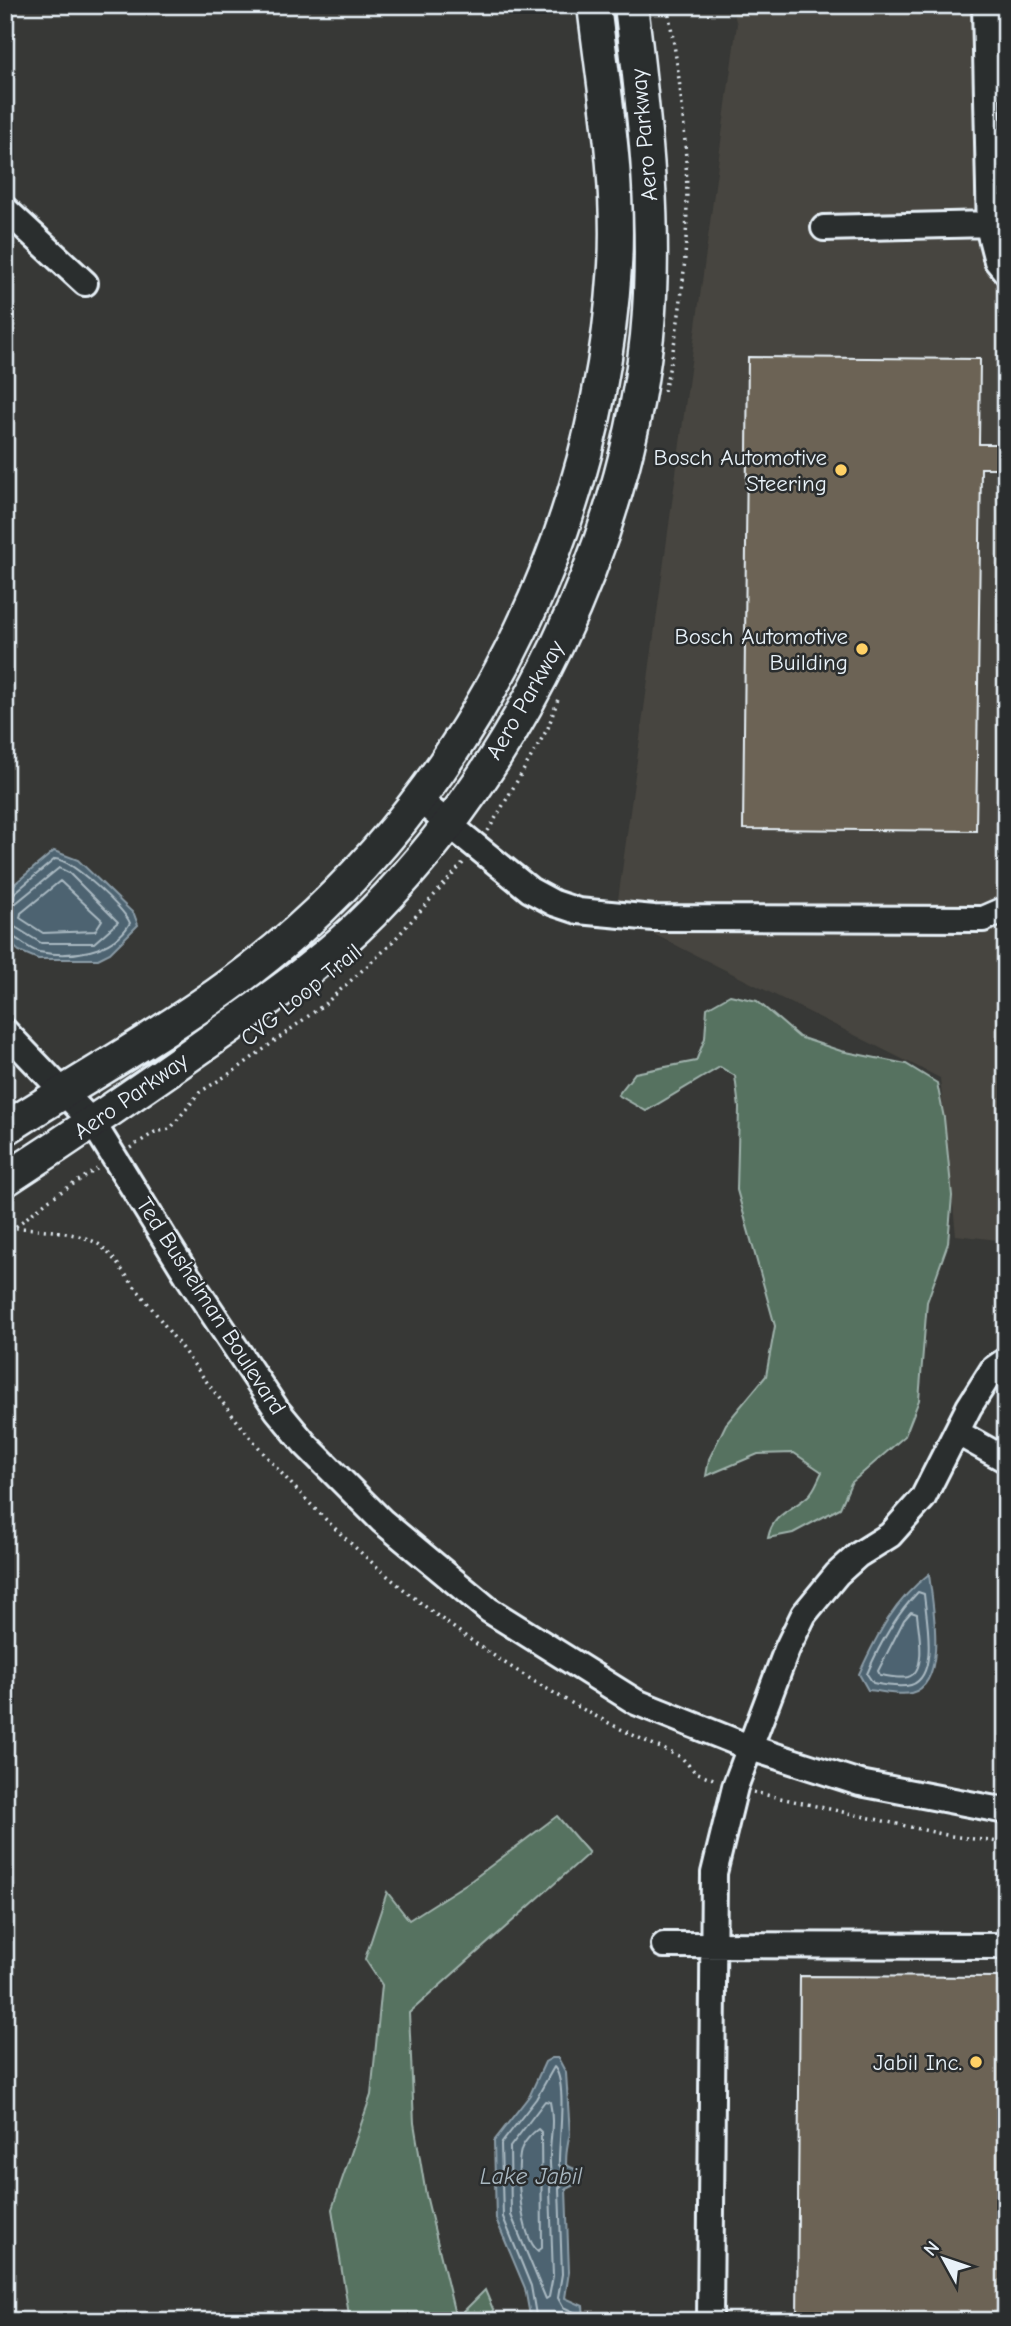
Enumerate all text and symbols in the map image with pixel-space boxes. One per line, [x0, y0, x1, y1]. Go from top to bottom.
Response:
street label: Aero Parkway [625, 67, 663, 202]
place label: Bosch Automotive Steering [653, 444, 827, 497]
marker: Bosch Automotive Steering [833, 462, 849, 478]
place label: Bosch Automotive Building [674, 623, 848, 676]
street label: Aero Parkway [480, 635, 570, 764]
marker: Bosch Automotive Building [854, 641, 870, 657]
street label: CVG Loop Trail [235, 938, 367, 1052]
street label: Aero Parkway [69, 1046, 194, 1145]
street label: Ted Bushelman Boulevard [131, 1192, 291, 1420]
place label: Jabil Inc. [873, 2049, 962, 2076]
marker: Jabil Inc. [968, 2054, 984, 2070]
water label: Lake Jabil [480, 2162, 583, 2190]
north arrow [909, 2224, 979, 2294]
text: N [919, 2237, 944, 2261]

